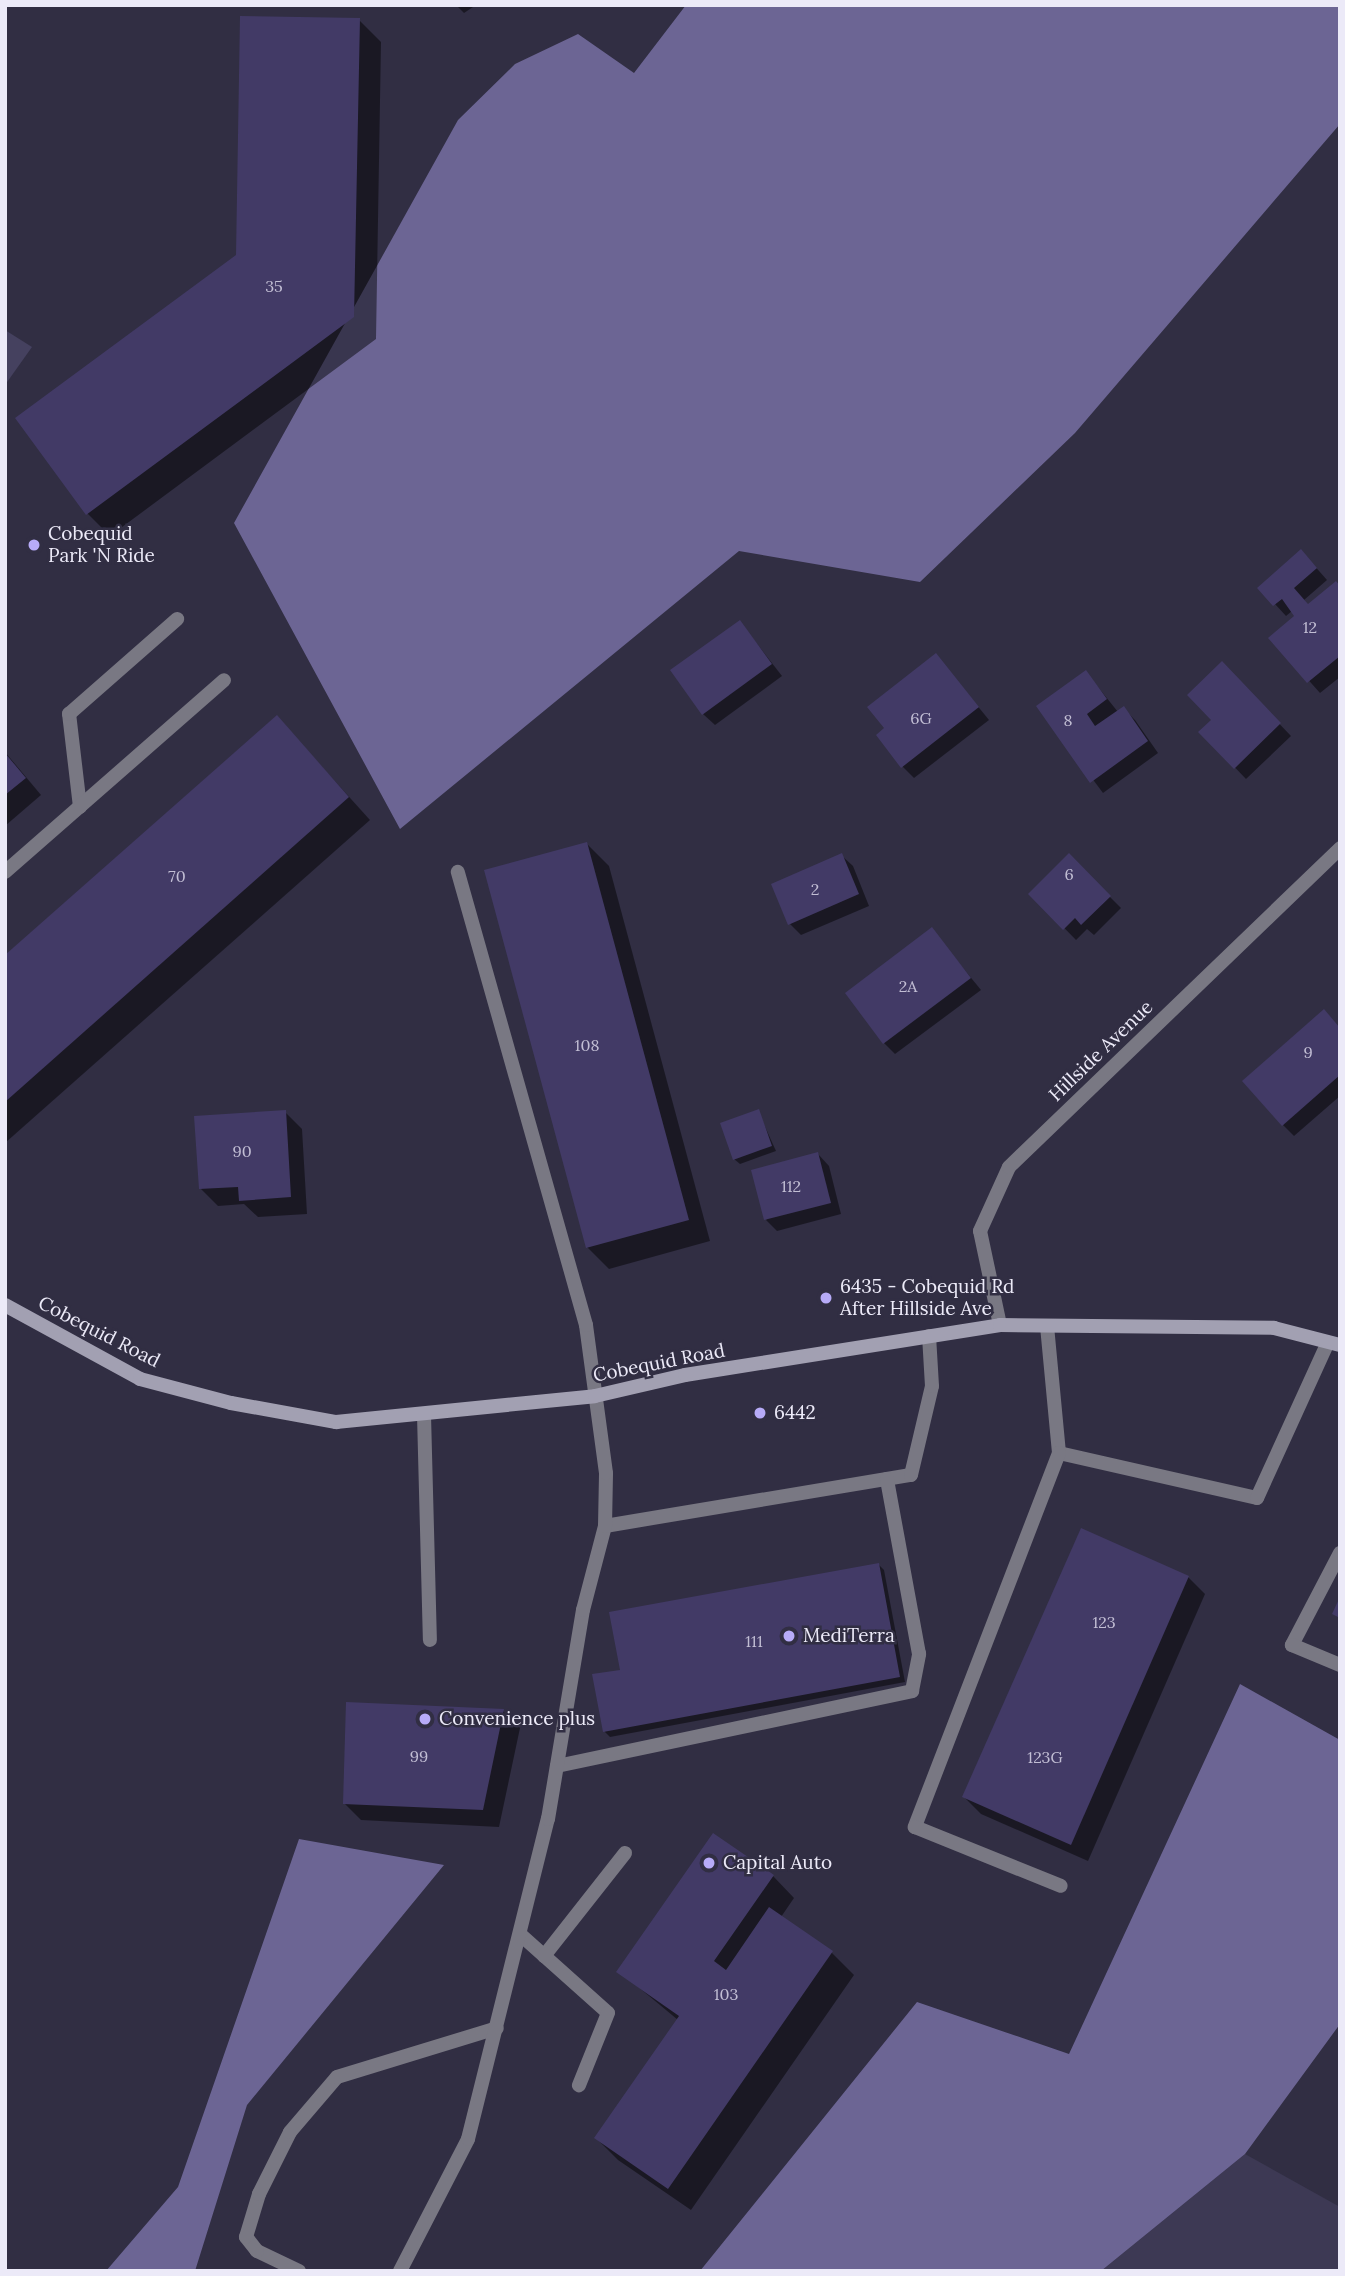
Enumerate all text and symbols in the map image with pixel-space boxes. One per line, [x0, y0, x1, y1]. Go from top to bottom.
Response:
house number: 35 [265, 276, 283, 296]
place label: Cobequid Park 'N Ride [48, 523, 155, 567]
marker: Cobequid Park 'N Ride [26, 537, 42, 553]
house number: 12 [1303, 617, 1317, 637]
house number: 6G [910, 708, 932, 728]
house number: 8 [1064, 710, 1072, 730]
house number: 6 [1064, 864, 1074, 884]
house number: 70 [168, 866, 186, 886]
house number: 2 [811, 879, 819, 899]
house number: 2A [899, 976, 917, 996]
street label: Hillside Avenue [1044, 996, 1158, 1106]
house number: 108 [575, 1035, 599, 1055]
house number: 9 [1303, 1042, 1313, 1062]
house number: 90 [232, 1141, 252, 1161]
house number: 112 [781, 1176, 801, 1196]
place label: 6435 - Cobequid Rd After Hillside Ave [840, 1276, 1014, 1320]
marker: 6435 - Cobequid Rd After Hillside Ave [818, 1290, 834, 1306]
street label: Cobequid Road [34, 1291, 164, 1373]
street label: Cobequid Road [591, 1339, 727, 1387]
place label: 6442 [774, 1402, 816, 1424]
marker: 6442 [752, 1405, 768, 1421]
house number: 123 [1092, 1612, 1116, 1632]
place label: MediTerra [803, 1625, 895, 1647]
marker: MediTerra [781, 1628, 797, 1644]
house number: 111 [745, 1631, 763, 1651]
place label: Convenience plus [439, 1708, 595, 1730]
marker: Convenience plus [417, 1711, 433, 1727]
house number: 99 [410, 1746, 428, 1766]
house number: 123G [1027, 1747, 1063, 1767]
place label: Capital Auto [723, 1852, 832, 1874]
marker: Capital Auto [701, 1855, 717, 1871]
house number: 103 [714, 1984, 738, 2004]

